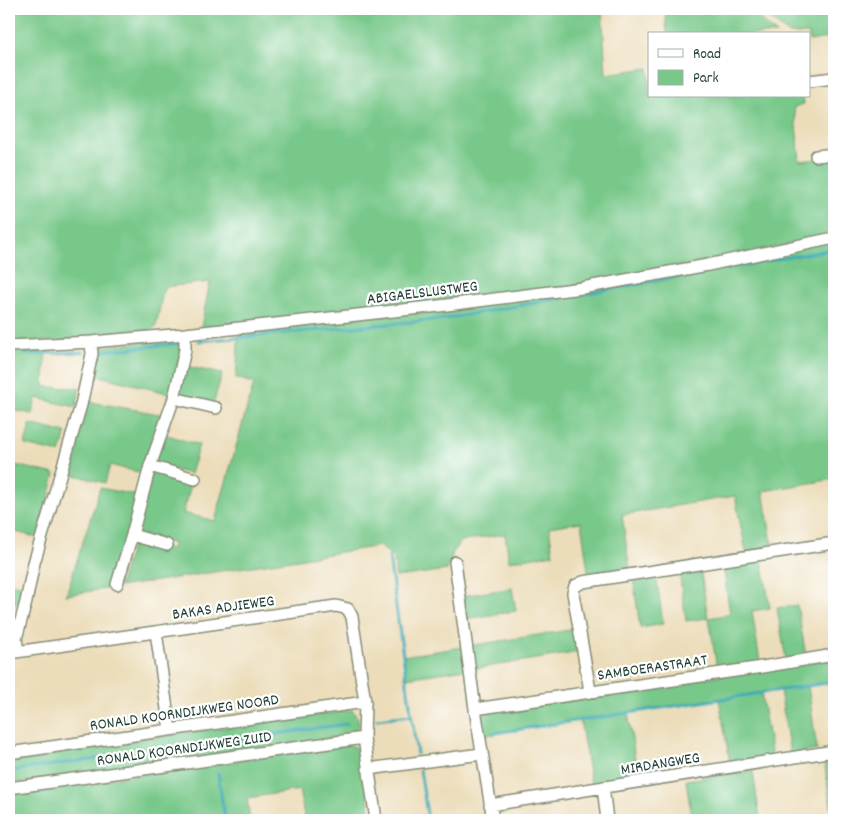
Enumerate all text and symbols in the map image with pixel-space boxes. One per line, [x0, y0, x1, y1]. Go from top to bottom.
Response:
legend [648, 32, 810, 98]
text: Road [693, 44, 721, 66]
text: Park [693, 68, 719, 90]
street label: ABIGAELSLUSTWEG [366, 275, 479, 312]
street label: BAKAS ADJIEWEG [171, 590, 276, 627]
street label: SAMBOERASTRAAT [596, 649, 709, 688]
street label: RONALD KOORNDIJKWEG NOORD [88, 689, 280, 738]
street label: RONALD KOORNDIJKWEG ZUID [96, 726, 273, 773]
street label: MIRDANGWEG [619, 747, 702, 782]

